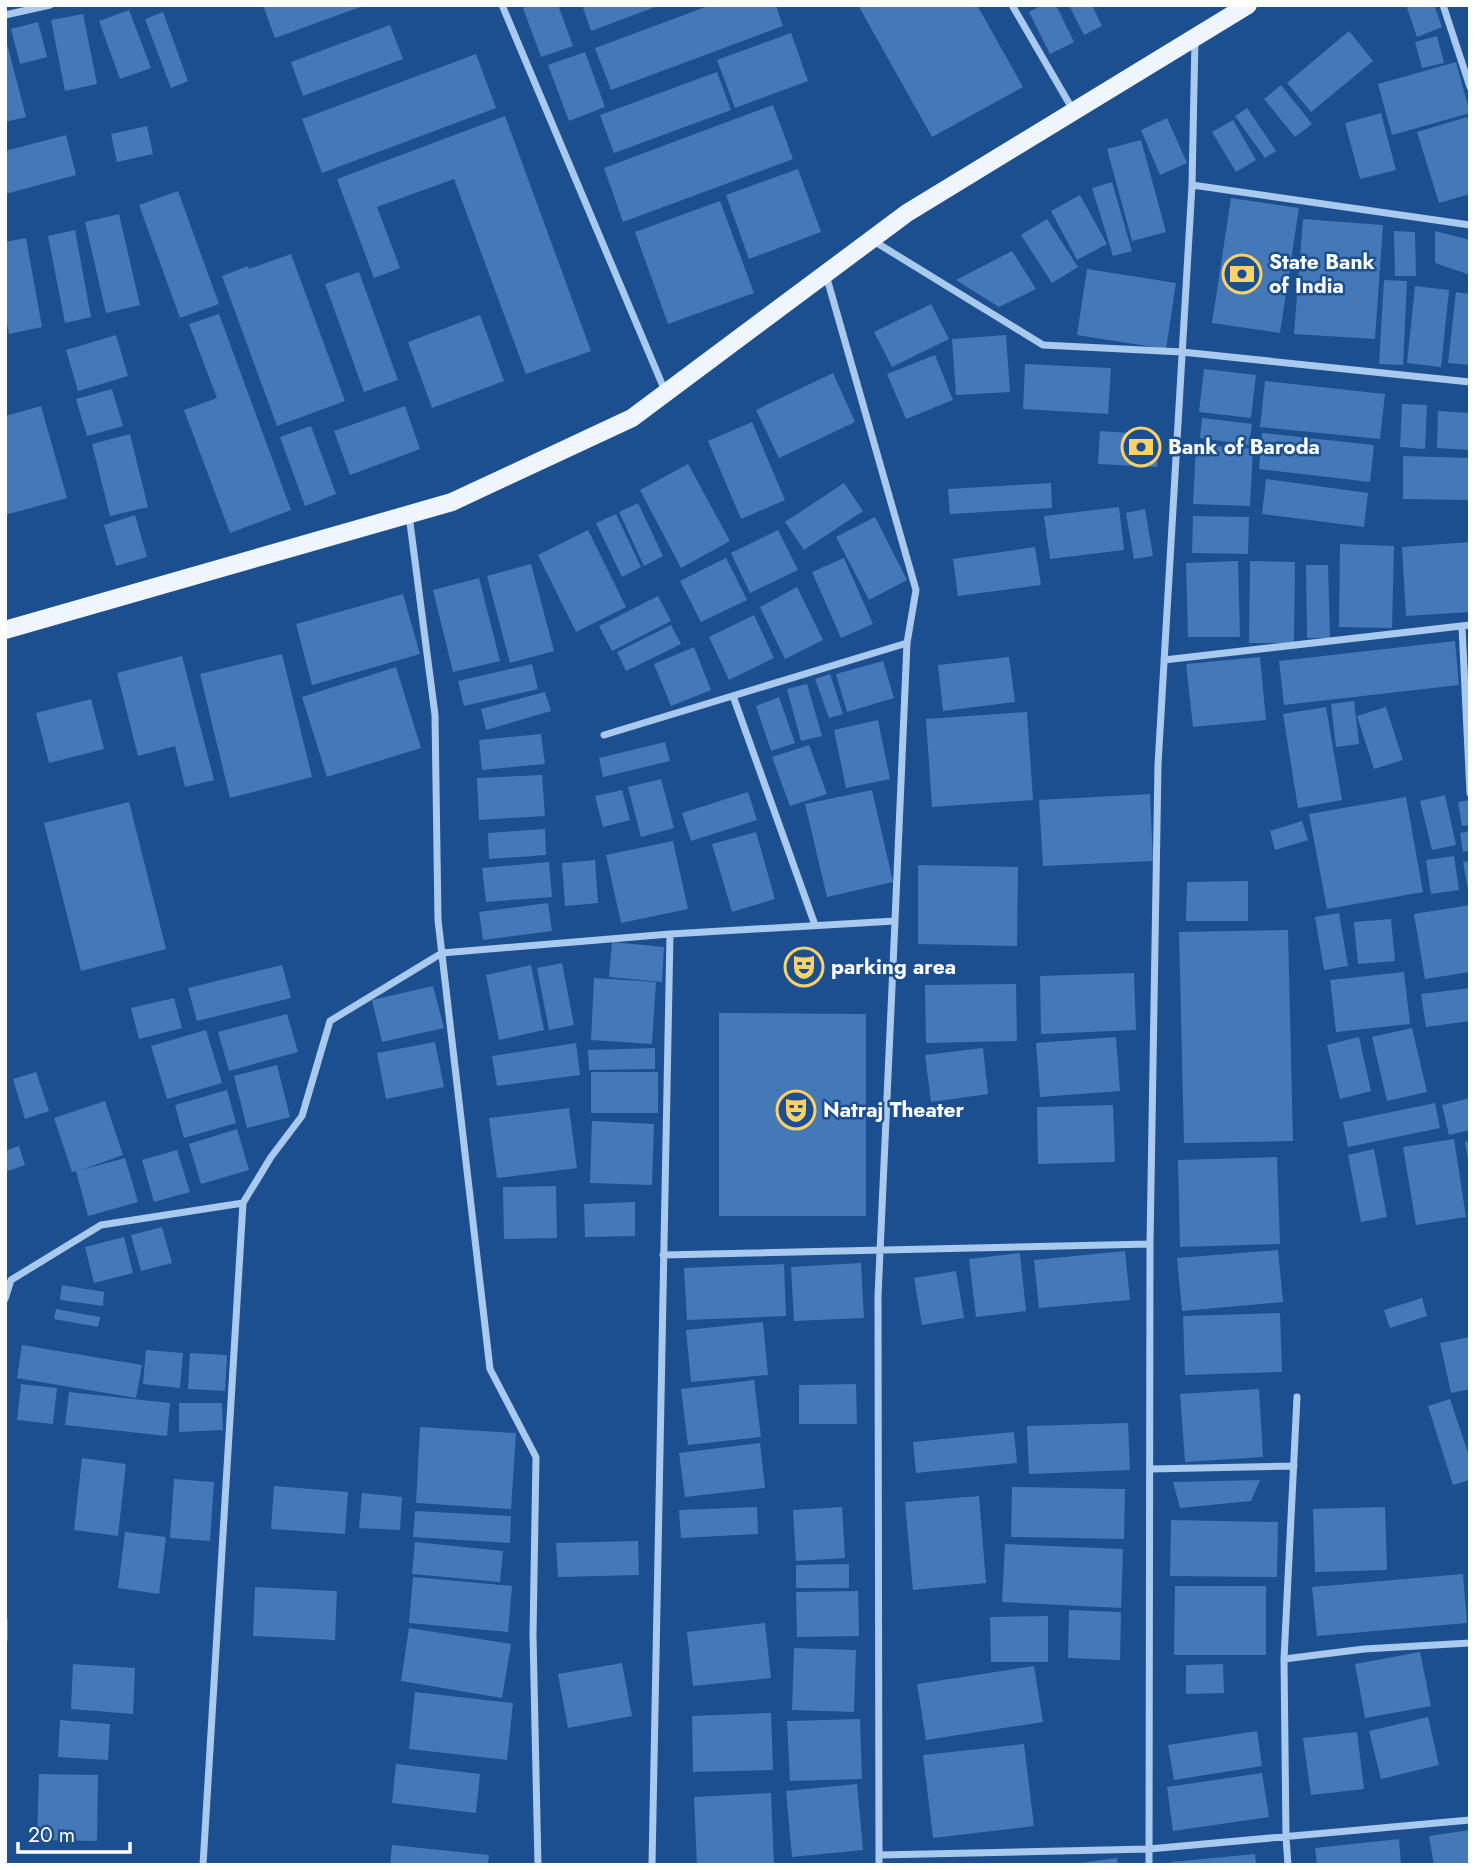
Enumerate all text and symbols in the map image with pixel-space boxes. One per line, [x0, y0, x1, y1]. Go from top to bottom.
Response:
place label: State Bank of India [1269, 247, 1375, 301]
bank icon: State Bank of India [1221, 253, 1263, 295]
bank icon: Bank of Baroda [1120, 426, 1162, 468]
place label: Bank of Baroda [1168, 432, 1320, 462]
theatre icon: parking area [783, 946, 825, 988]
place label: parking area [831, 952, 956, 982]
theatre icon: Natraj Theater [775, 1089, 817, 1131]
place label: Natraj Theater [823, 1095, 964, 1125]
scale bar [18, 1811, 130, 1855]
text: 20 m [28, 1820, 75, 1850]

